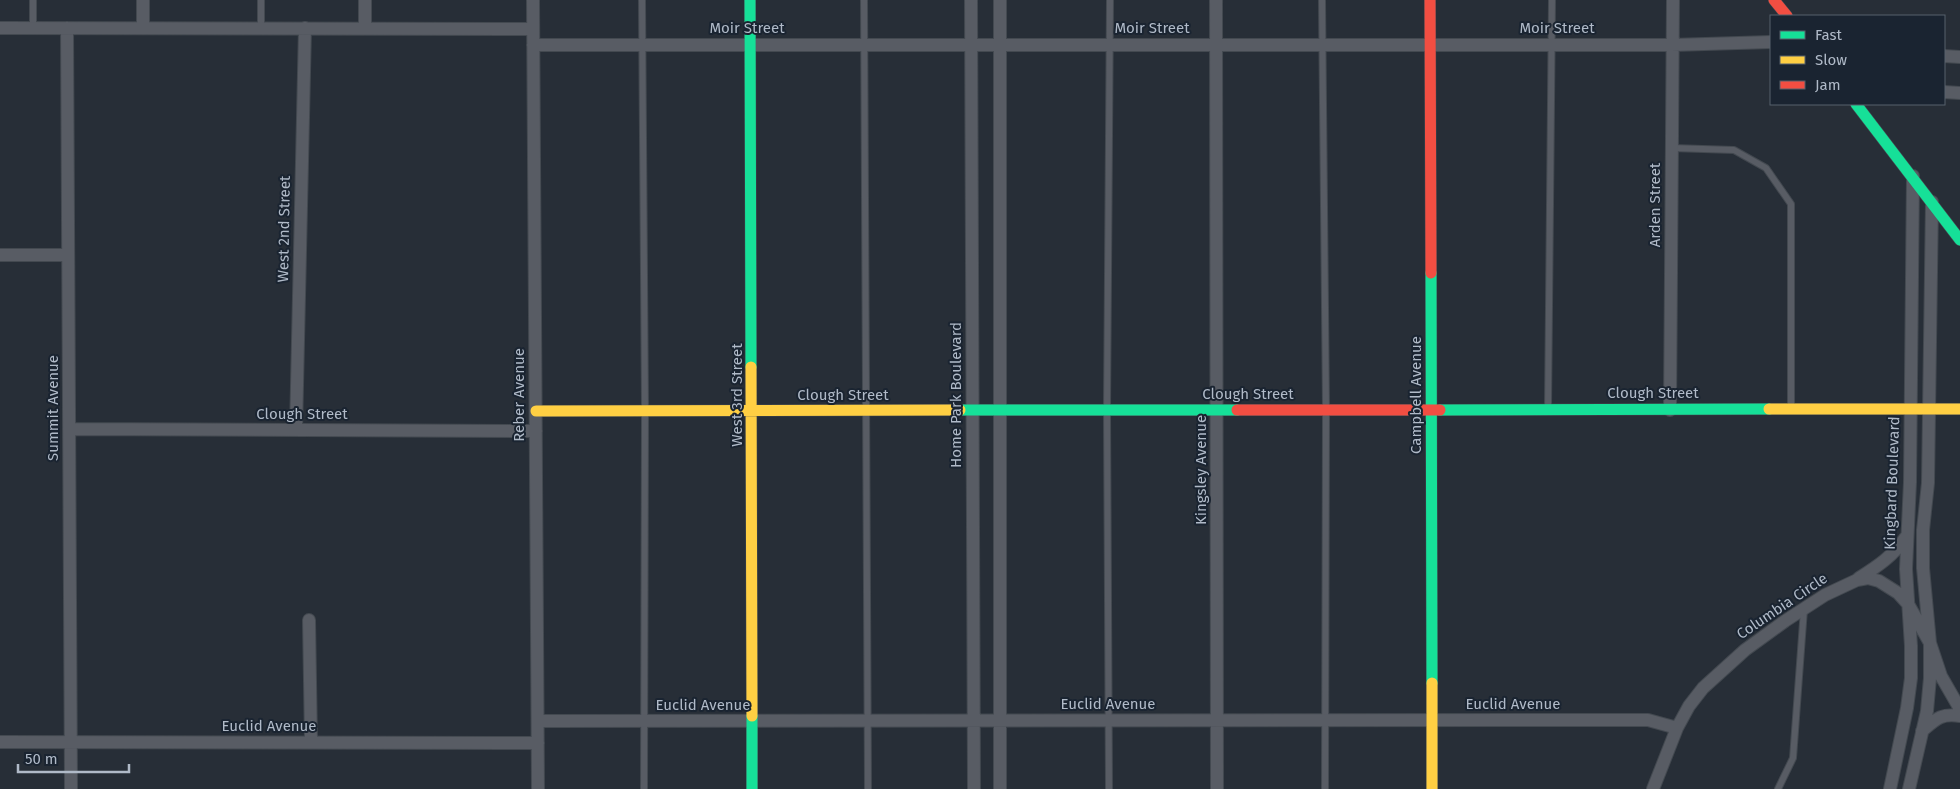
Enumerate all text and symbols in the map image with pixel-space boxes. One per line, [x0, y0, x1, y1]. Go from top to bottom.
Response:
legend [1770, 15, 1945, 105]
street label: Moir Street [709, 19, 785, 37]
street label: Moir Street [1114, 19, 1190, 37]
street label: Moir Street [1519, 19, 1595, 37]
text: Fast [1815, 26, 1842, 44]
text: Slow [1815, 51, 1847, 69]
text: Jam [1815, 76, 1841, 94]
street label: Arden Street [1646, 162, 1664, 247]
street label: West 2nd Street [274, 175, 294, 282]
street label: Home Park Boulevard [947, 322, 965, 468]
street label: Campbell Avenue [1407, 336, 1425, 454]
street label: West 3rd Street [728, 343, 746, 447]
street label: Reber Avenue [510, 348, 528, 442]
street label: Summit Avenue [44, 355, 62, 461]
street label: Clough Street [1607, 384, 1699, 402]
street label: Clough Street [1202, 385, 1294, 403]
street label: Clough Street [797, 386, 889, 404]
street label: Clough Street [256, 405, 348, 423]
street label: Kingsley Avenue [1192, 415, 1210, 525]
street label: Kingbard Boulevard [1881, 416, 1903, 550]
street label: Columbia Circle [1733, 569, 1831, 643]
street label: Euclid Avenue [1060, 695, 1156, 713]
street label: Euclid Avenue [1465, 695, 1561, 713]
street label: Euclid Avenue [655, 696, 751, 714]
street label: Euclid Avenue [221, 717, 317, 735]
scale bar [18, 742, 129, 774]
text: 50 m [25, 750, 58, 768]

